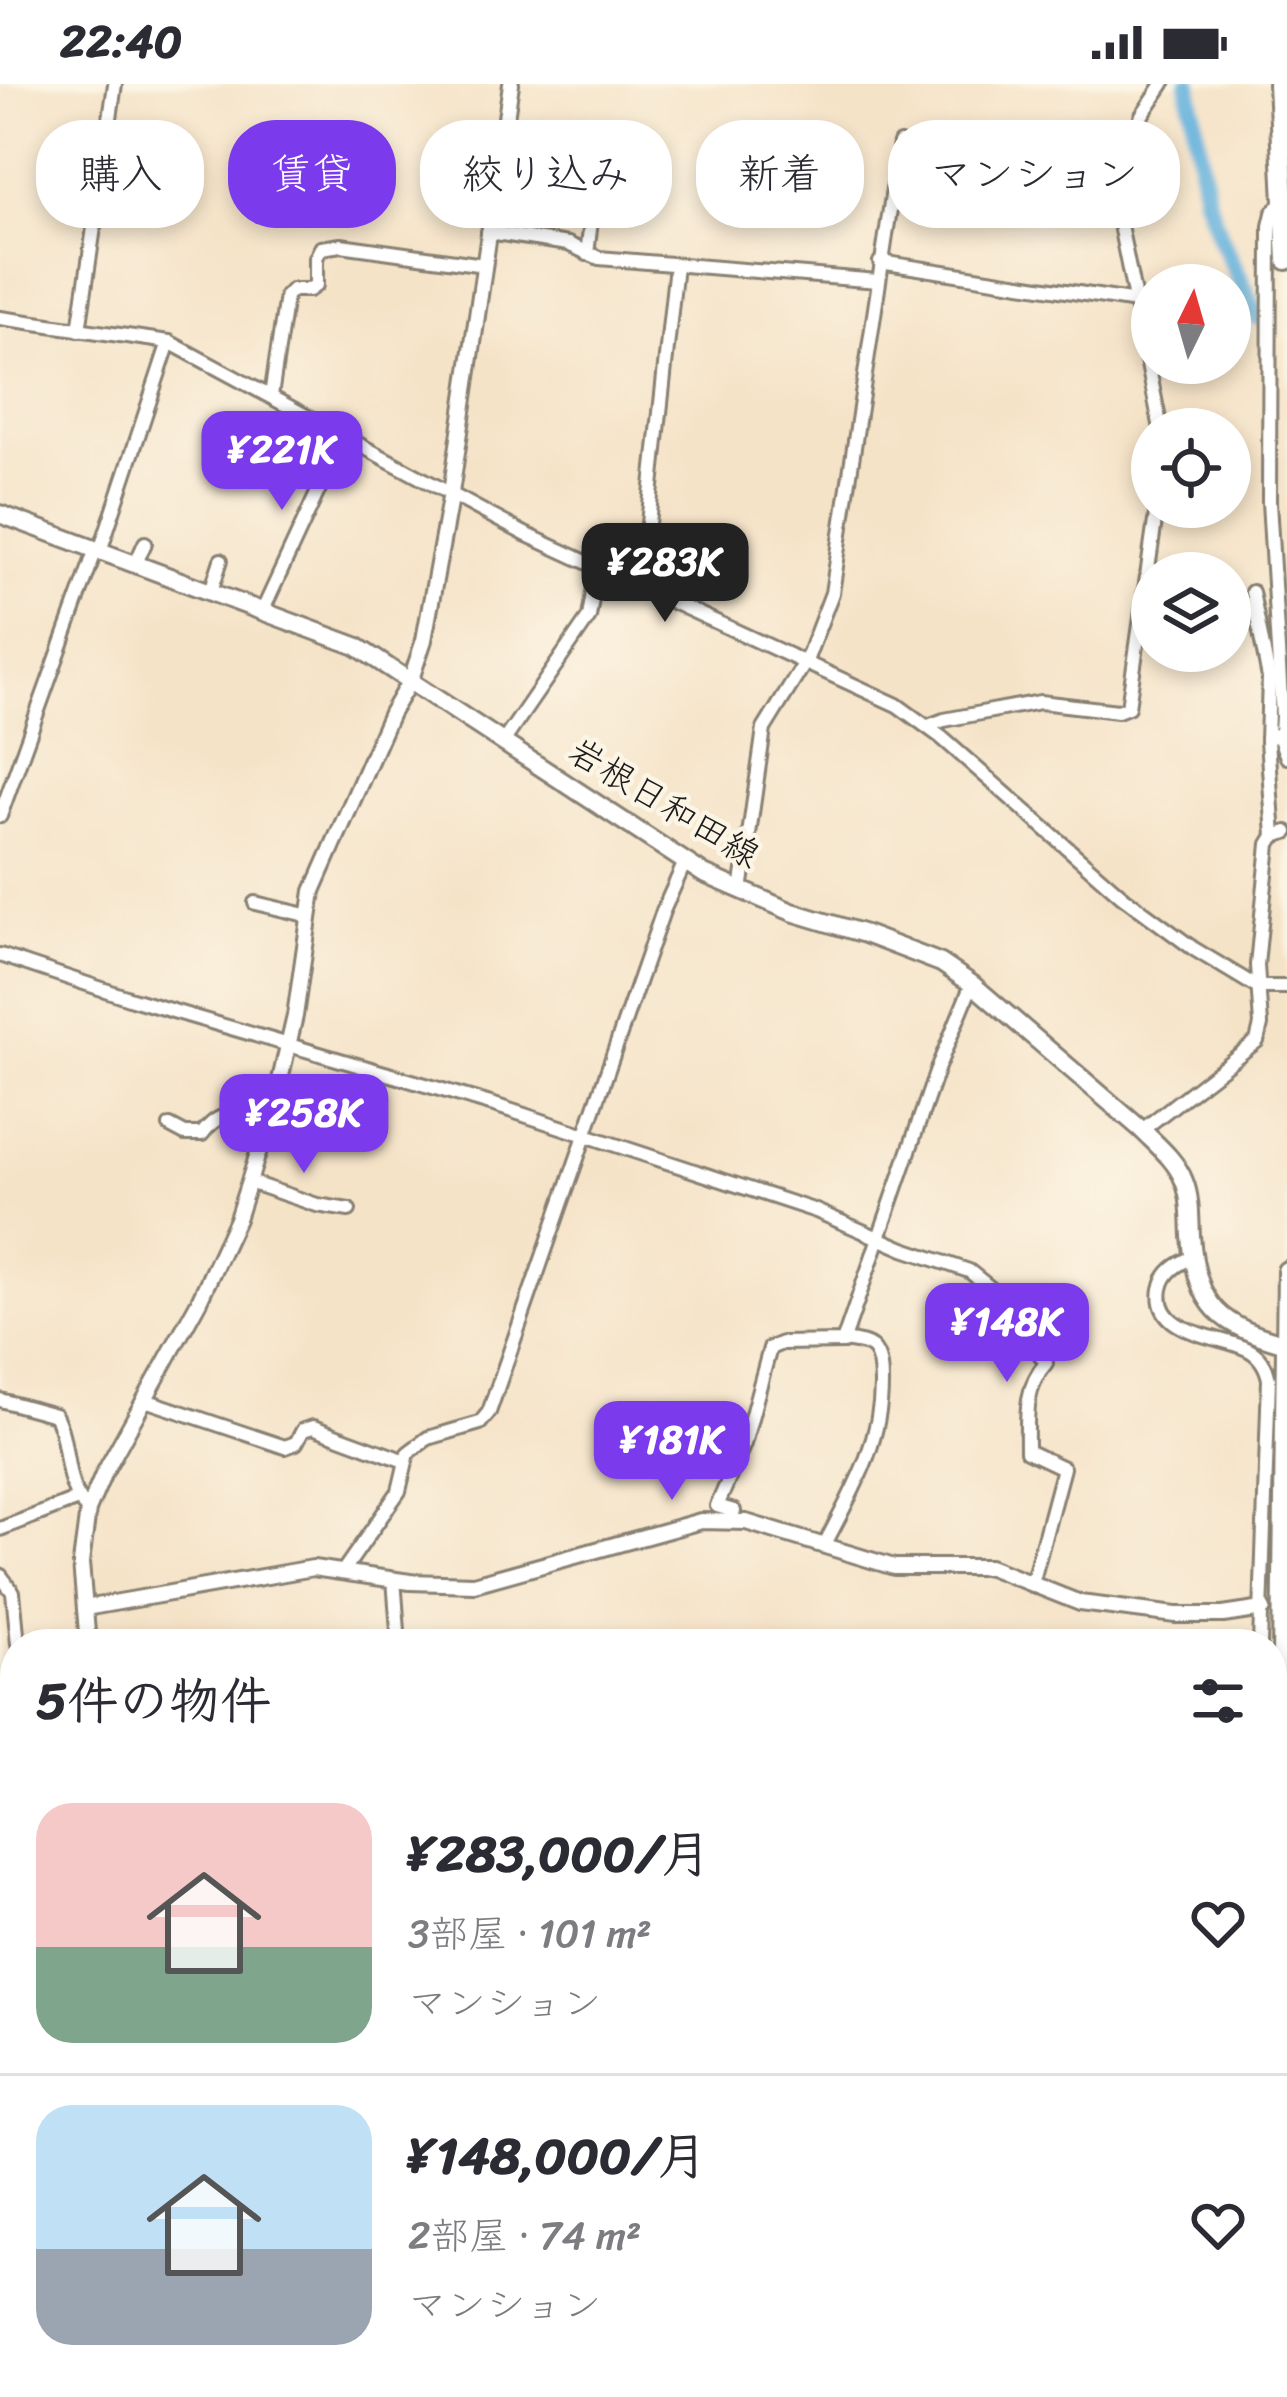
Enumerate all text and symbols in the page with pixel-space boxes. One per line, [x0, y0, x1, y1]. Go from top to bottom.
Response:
text: 22:40 [60, 2, 182, 82]
chip: 購入 [36, 120, 204, 228]
chip: 賃貸 [228, 120, 396, 228]
chip: 絞り込み [420, 120, 672, 228]
chip: 新着 [696, 120, 864, 228]
chip: マンション [888, 120, 1180, 228]
north arrow [1131, 264, 1251, 384]
map controls [1131, 264, 1251, 672]
button: locate [1131, 408, 1251, 528]
pin: ¥221K [198, 411, 366, 513]
text: ¥221K [228, 415, 336, 484]
pin: ¥283K [581, 523, 749, 625]
text: ¥283K [609, 527, 721, 596]
button: layers [1131, 552, 1251, 672]
street label: 岩根日和田線 [555, 720, 773, 886]
pin: ¥258K [220, 1074, 388, 1176]
text: ¥258K [246, 1078, 362, 1147]
pin: ¥148K [923, 1283, 1091, 1385]
text: ¥148K [952, 1287, 1062, 1356]
pin: ¥181K [588, 1401, 756, 1503]
text: ¥181K [621, 1405, 723, 1474]
text: 5件の物件 [36, 1656, 271, 1746]
icon: filters [1185, 1668, 1251, 1734]
text: ¥283,000/月 [408, 1809, 711, 1899]
icon: home [132, 1851, 276, 1995]
icon: heart [1185, 1890, 1251, 1956]
text: 3部屋 · 101 m² [408, 1899, 652, 1968]
text: マンション [408, 1968, 601, 2037]
text: ¥148,000/月 [408, 2111, 708, 2201]
icon: home [132, 2153, 276, 2297]
icon: heart [1185, 2192, 1251, 2258]
text: 2部屋 · 74 m² [408, 2201, 641, 2270]
text: マンション [408, 2270, 601, 2339]

